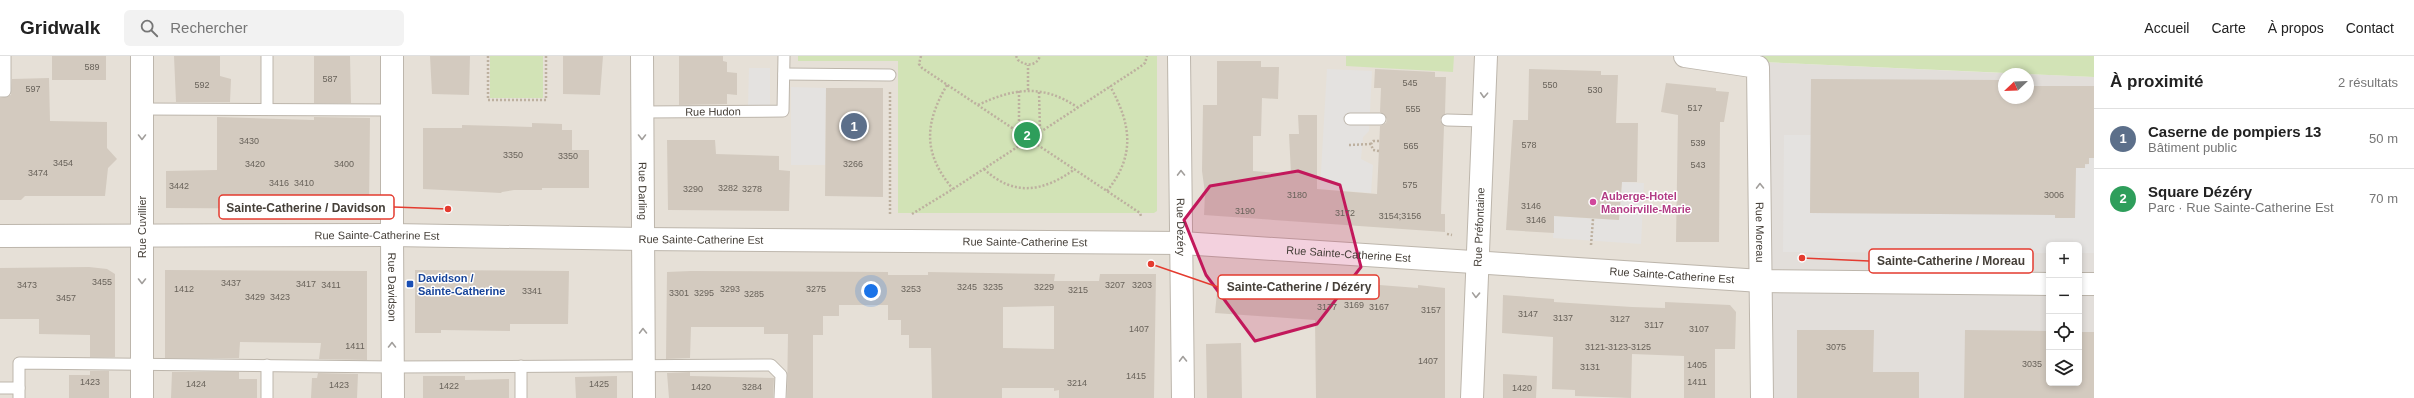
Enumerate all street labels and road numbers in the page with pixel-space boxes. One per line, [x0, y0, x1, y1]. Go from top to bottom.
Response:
street label: Rue Hudon [685, 105, 741, 118]
street label: Rue Darling [637, 162, 649, 220]
street label: Rue Préfontaine [1471, 187, 1487, 267]
street label: Rue Cuvillier [136, 195, 148, 258]
street label: Rue Dézéry [1175, 198, 1187, 257]
street label: Rue Moreau [1754, 202, 1766, 263]
street label: Rue Sainte-Catherine Est [315, 229, 440, 242]
street label: Rue Sainte-Catherine Est [638, 233, 763, 246]
street label: Rue Sainte-Catherine Est [962, 235, 1087, 248]
street label: Rue Sainte-Catherine Est [1286, 244, 1411, 264]
street label: Rue Davidson [386, 252, 399, 322]
street label: Rue Sainte-Catherine Est [1609, 265, 1735, 285]

